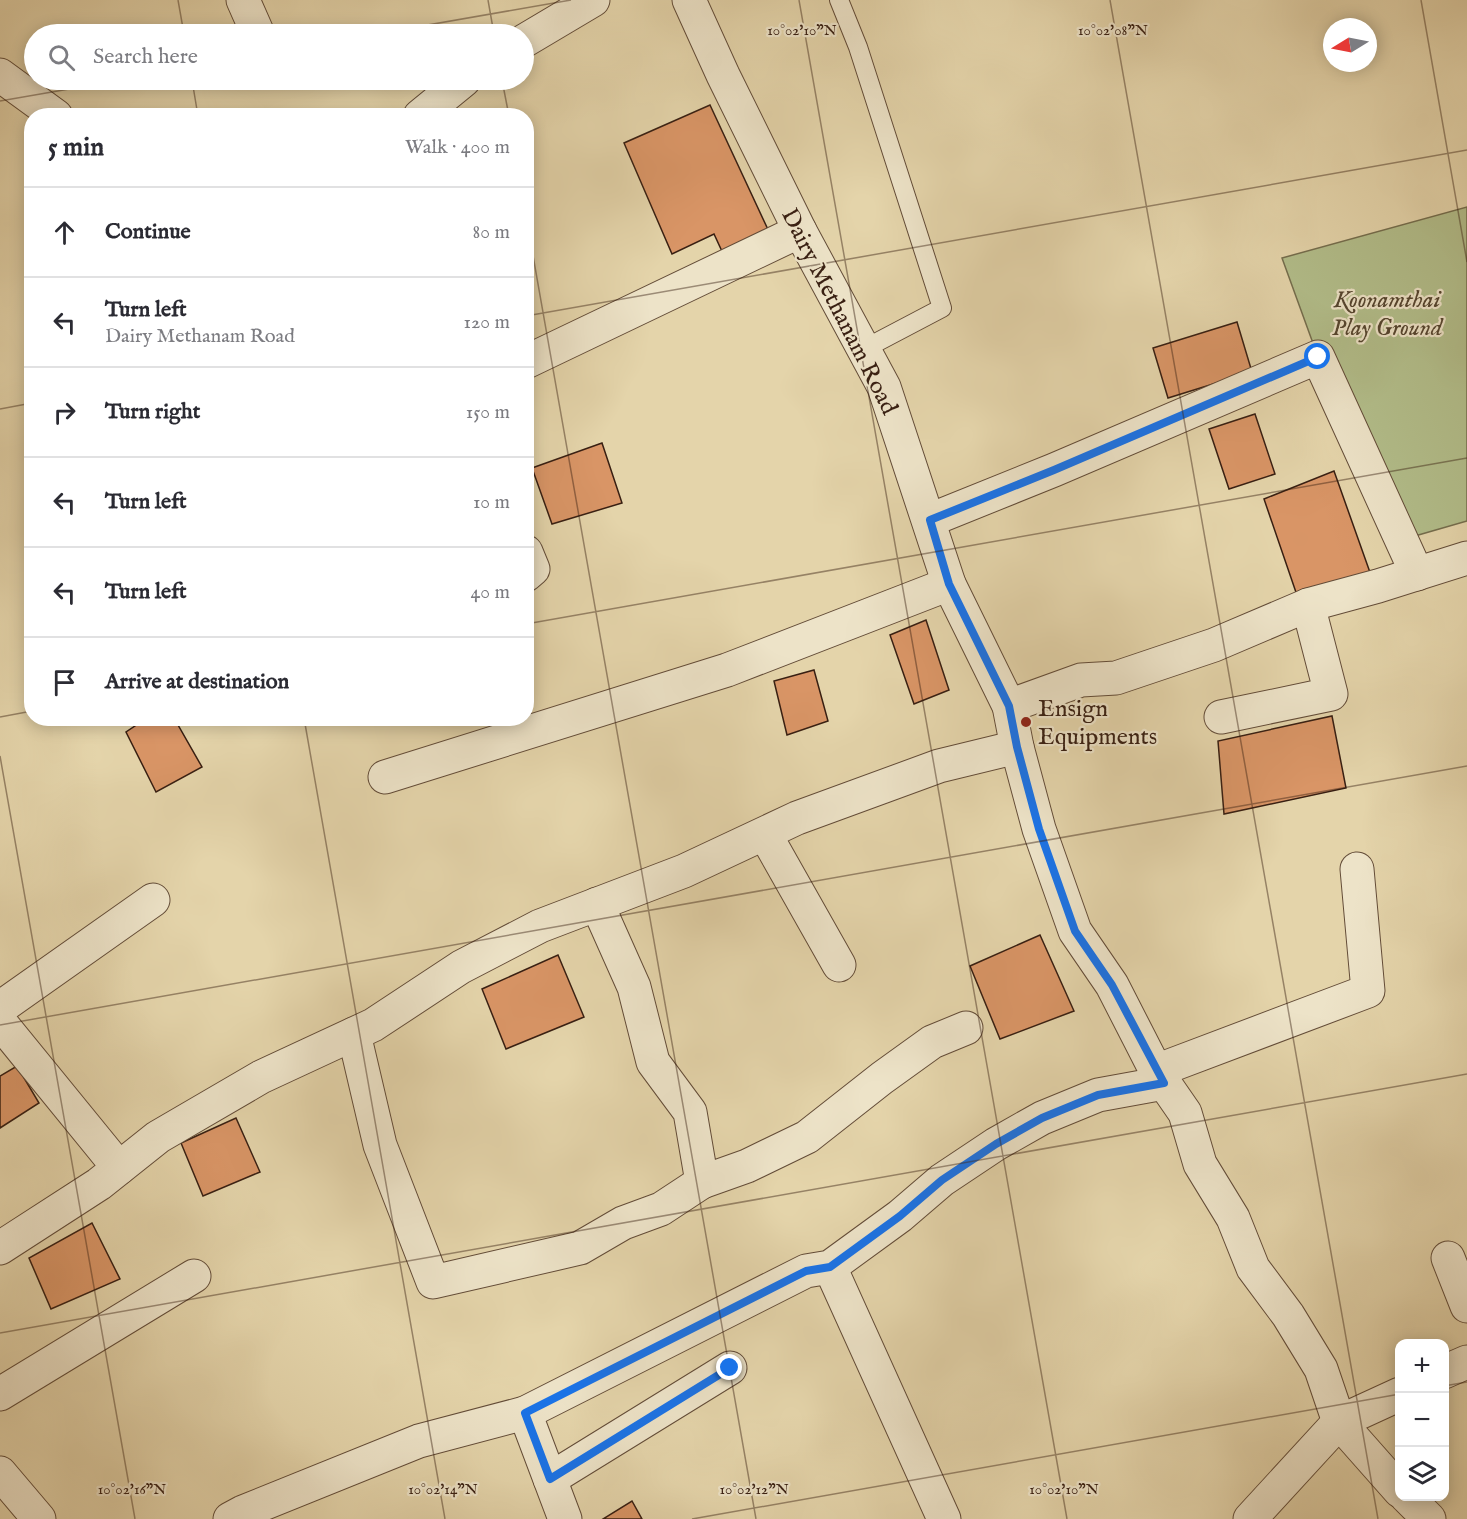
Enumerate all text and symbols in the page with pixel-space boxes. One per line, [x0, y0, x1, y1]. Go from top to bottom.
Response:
north arrow [1323, 18, 1377, 72]
text: 10°02'10"N [767, 21, 837, 40]
text: 10°02'08"N [1078, 21, 1148, 40]
search box [24, 24, 534, 90]
icon: search [45, 41, 78, 74]
text: Search here [93, 43, 198, 71]
text: 5 min [48, 131, 104, 164]
text: Walk · 400 m [405, 135, 510, 160]
street label: Dairy Methanam Road [773, 203, 904, 420]
icon: ahead [48, 216, 81, 249]
text: Continue [105, 218, 191, 246]
text: 80 m [473, 220, 510, 245]
park label: Koonamthai Play Ground [1332, 285, 1444, 344]
text: Turn left [105, 296, 187, 324]
icon: left [48, 306, 81, 339]
text: 120 m [464, 310, 510, 335]
text: Dairy Methanam Road [105, 324, 295, 349]
route start [1304, 343, 1330, 369]
icon: right [48, 396, 81, 429]
text: Turn right [105, 398, 200, 426]
text: 150 m [466, 400, 510, 425]
icon: left [48, 486, 81, 519]
text: Turn left [105, 488, 187, 516]
text: 10 m [473, 490, 510, 515]
icon: left [48, 576, 81, 609]
text: Turn left [105, 578, 187, 606]
text: 40 m [471, 580, 510, 605]
icon: arrive [48, 666, 81, 699]
text: Arrive at destination [105, 668, 289, 696]
place label: Ensign Equipments [1038, 694, 1157, 753]
marker: Ensign Equipments [1019, 715, 1033, 729]
map controls [1395, 1339, 1449, 1501]
button: + [1395, 1339, 1449, 1393]
route end [716, 1354, 742, 1380]
button: − [1395, 1393, 1449, 1447]
button: layers [1395, 1447, 1449, 1501]
text: 10°02'16"N [98, 1480, 166, 1499]
text: 10°02'14"N [408, 1480, 478, 1499]
text: 10°02'12"N [719, 1480, 789, 1499]
text: 10°02'10"N [1029, 1480, 1099, 1499]

